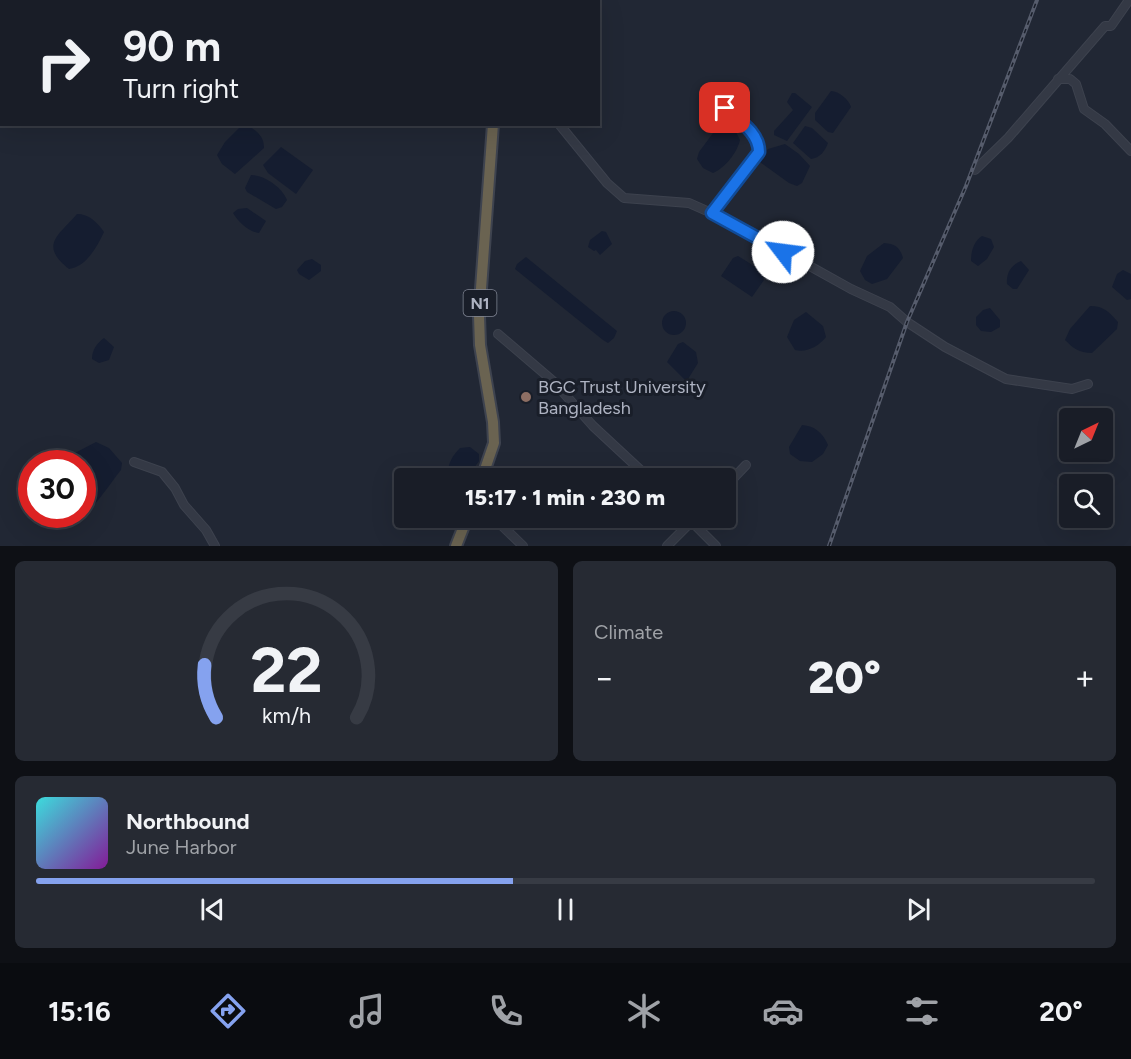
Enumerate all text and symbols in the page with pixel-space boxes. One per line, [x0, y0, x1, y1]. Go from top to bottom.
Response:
text: 90 m [123, 21, 221, 72]
icon: right [24, 24, 102, 102]
text: Turn right [123, 72, 239, 105]
pin [699, 82, 750, 133]
icon: arrive [708, 91, 741, 124]
position arrow [751, 220, 815, 284]
road number: N1 [464, 290, 496, 316]
place label: BGC Trust University Bangladesh [538, 376, 706, 419]
marker: BGC Trust University Bangladesh [519, 390, 533, 404]
north arrow [1059, 408, 1113, 462]
map controls [1059, 408, 1113, 528]
speed limit sign: 30 [18, 450, 96, 528]
button: search [1059, 474, 1113, 528]
text: 15:17 · 1 min · 230 m [465, 484, 665, 511]
text: Climate [594, 620, 663, 644]
text: 22 [250, 633, 323, 708]
text: 20° [808, 650, 881, 704]
text: − [594, 658, 615, 697]
text: + [1074, 658, 1095, 697]
text: km/h [262, 703, 311, 728]
text: Northbound [126, 808, 250, 835]
text: June Harbor [126, 835, 237, 859]
icon: previous [196, 893, 229, 926]
icon: pause [549, 893, 582, 926]
icon: next [902, 893, 935, 926]
icon: directions [207, 990, 249, 1032]
icon: music [346, 990, 388, 1032]
icon: phone [485, 990, 527, 1032]
icon: climate [623, 990, 665, 1032]
icon: car [762, 990, 804, 1032]
icon: filters [901, 990, 943, 1032]
text: 15:16 [48, 995, 111, 1028]
text: 20° [1039, 995, 1083, 1028]

